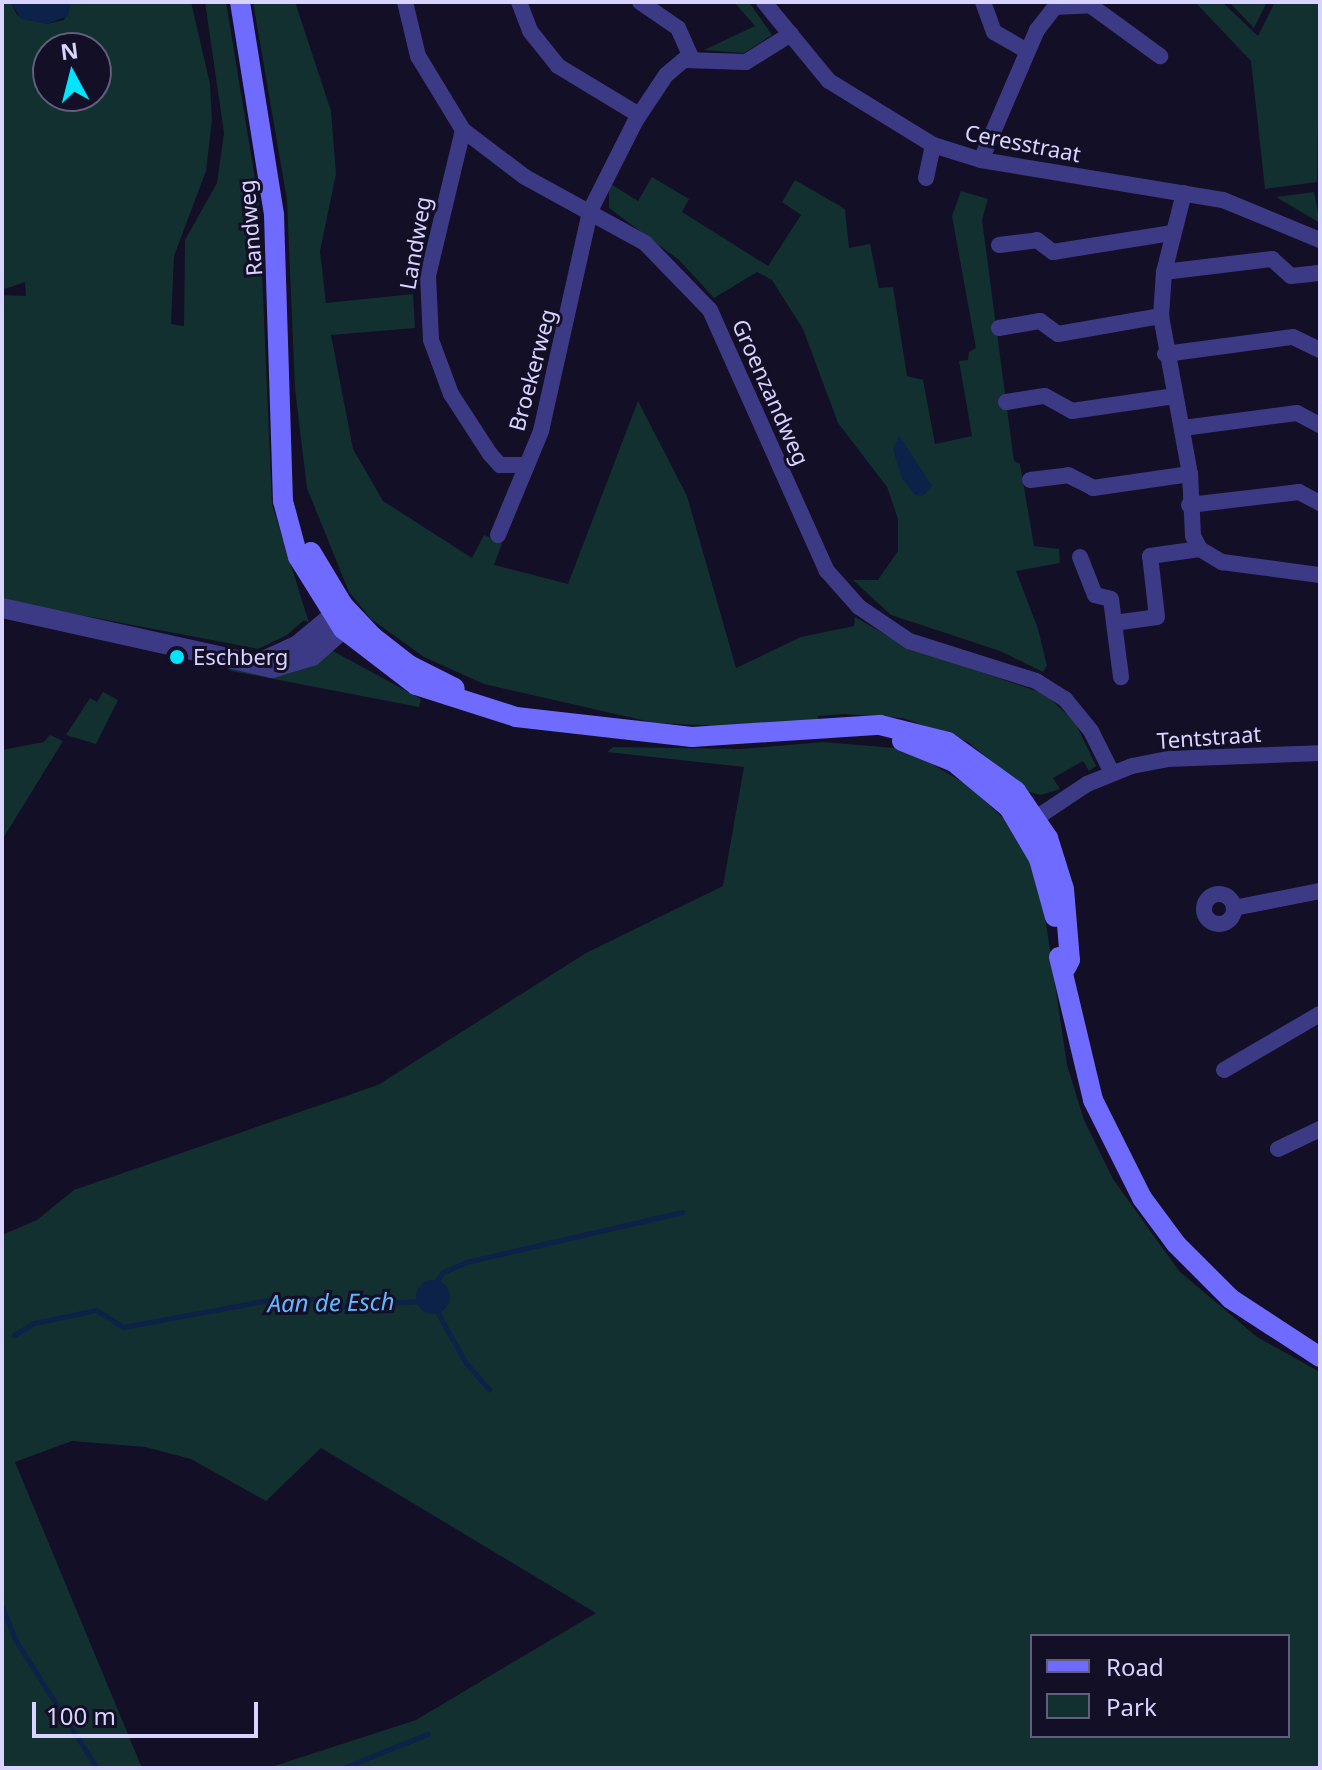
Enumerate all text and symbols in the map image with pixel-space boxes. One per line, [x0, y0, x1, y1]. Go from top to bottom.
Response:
north arrow [32, 32, 112, 112]
text: N [59, 34, 80, 66]
street label: Ceresstraat [963, 119, 1083, 167]
street label: Randweg [233, 179, 267, 277]
street label: Landweg [394, 194, 436, 292]
street label: Broekerweg [503, 306, 561, 434]
street label: Groenzandweg [727, 315, 815, 469]
place label: Eschberg [193, 644, 288, 670]
marker: Eschberg [168, 648, 186, 666]
street label: Tentstraat [1156, 720, 1262, 754]
water label: Aan de Esch [267, 1286, 395, 1318]
legend [1030, 1634, 1290, 1738]
text: Road [1106, 1650, 1164, 1683]
scale bar [36, 1686, 262, 1736]
text: Park [1106, 1690, 1157, 1723]
text: 100 m [46, 1699, 116, 1732]

